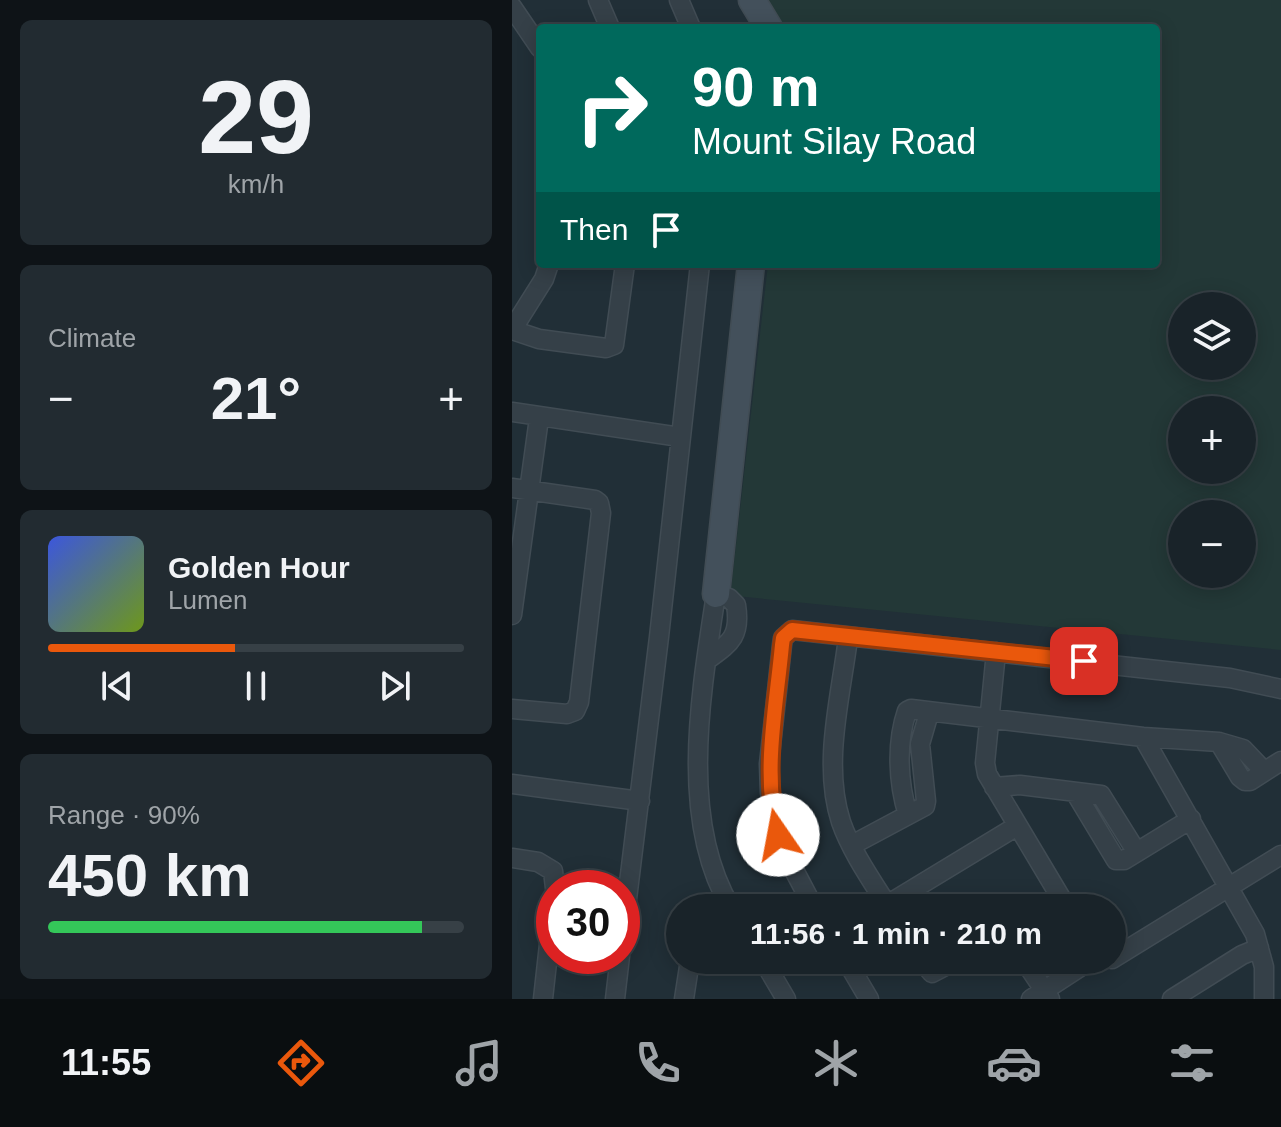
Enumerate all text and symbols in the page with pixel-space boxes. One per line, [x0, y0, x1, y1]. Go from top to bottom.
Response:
text: 90 m [692, 55, 820, 118]
icon: right [560, 56, 664, 160]
text: 29 [198, 59, 314, 175]
text: Mount Silay Road [692, 121, 976, 162]
text: km/h [228, 169, 284, 199]
icon: arrive [644, 208, 688, 252]
text: Then [560, 213, 628, 246]
map controls [1168, 292, 1256, 588]
button: layers [1168, 292, 1256, 380]
text: Climate [48, 323, 136, 353]
text: 21° [211, 365, 301, 432]
text: − [48, 374, 74, 423]
text: + [438, 374, 464, 423]
button: + [1168, 396, 1256, 484]
button: − [1168, 500, 1256, 588]
text: Golden Hour [168, 551, 350, 584]
text: Lumen [168, 585, 248, 615]
pin [1050, 627, 1118, 695]
icon: arrive [1062, 639, 1106, 683]
icon: previous [95, 664, 139, 708]
icon: pause [234, 664, 278, 708]
icon: next [373, 664, 417, 708]
position arrow [736, 793, 820, 877]
text: Range · 90% [48, 800, 200, 830]
text: 450 km [48, 842, 252, 909]
speed limit sign: 30 [536, 870, 640, 974]
text: 11:56 · 1 min · 210 m [750, 917, 1042, 950]
icon: directions [273, 1035, 329, 1091]
icon: music [451, 1035, 507, 1091]
icon: phone [630, 1035, 686, 1091]
icon: climate [808, 1035, 864, 1091]
icon: car [986, 1035, 1042, 1091]
icon: filters [1164, 1035, 1220, 1091]
text: 11:55 [61, 1042, 151, 1083]

